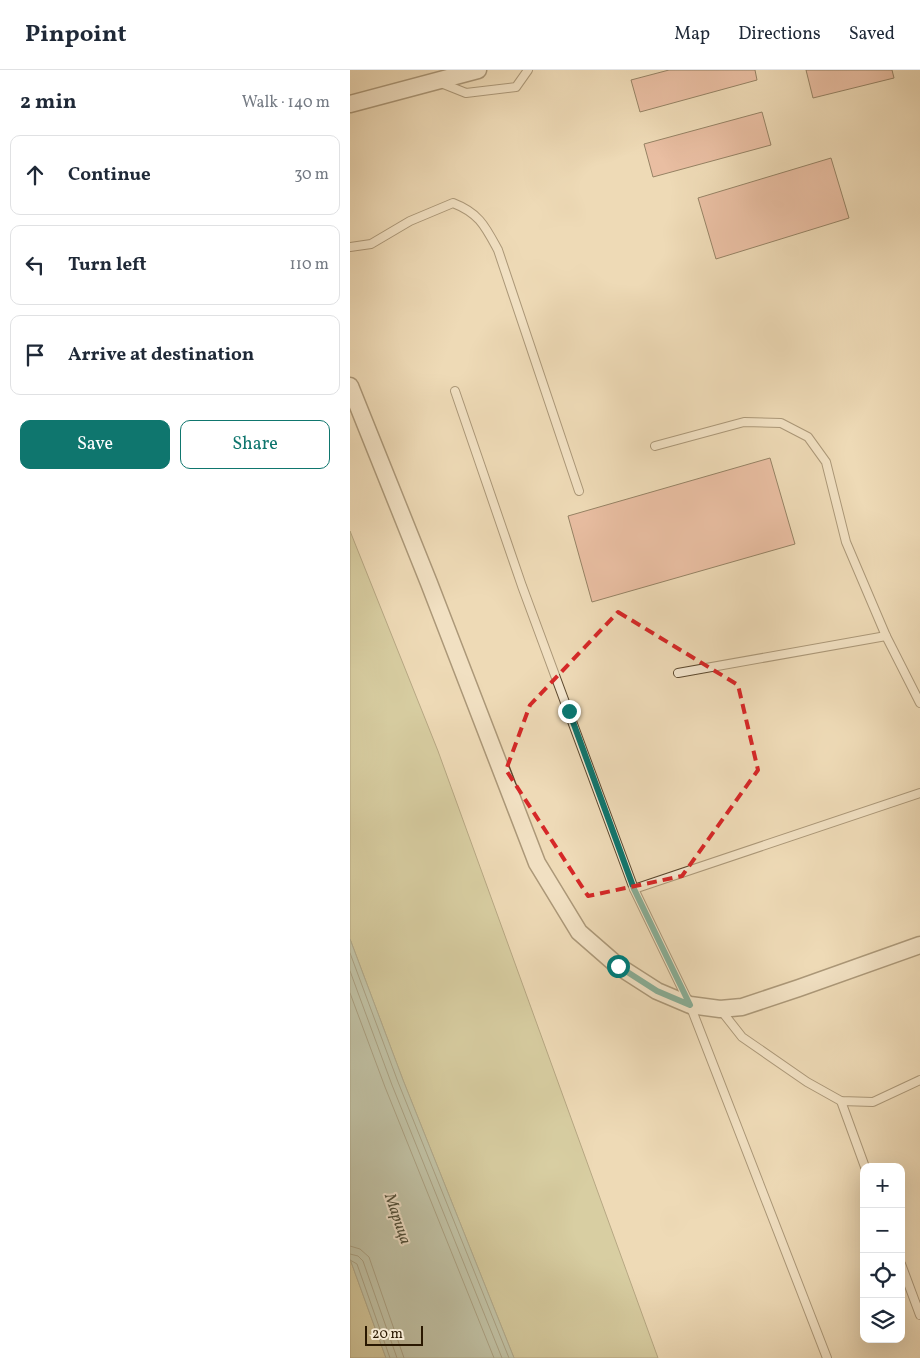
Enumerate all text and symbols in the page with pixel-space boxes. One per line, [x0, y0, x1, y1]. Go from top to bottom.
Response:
text: Pinpoint [25, 18, 127, 52]
text: Map [674, 22, 710, 47]
text: Directions [738, 22, 821, 47]
text: Saved [849, 22, 895, 47]
text: 2 min [20, 88, 77, 117]
text: Walk · 140 m [242, 92, 330, 114]
icon: ahead [21, 161, 49, 189]
text: Continue [68, 162, 151, 188]
text: 30 m [294, 164, 329, 186]
icon: left [21, 251, 49, 279]
text: Turn left [68, 252, 147, 278]
text: 110 m [290, 254, 329, 276]
icon: arrive [21, 341, 49, 369]
text: Arrive at destination [68, 342, 254, 368]
button: Save [20, 420, 170, 469]
button: Share [180, 420, 330, 469]
route end [558, 700, 581, 723]
route start [607, 955, 630, 978]
map controls [860, 1163, 905, 1343]
button: + [860, 1163, 905, 1208]
water label: Марица [378, 1190, 416, 1248]
button: − [860, 1208, 905, 1253]
button: locate [860, 1253, 905, 1298]
button: layers [860, 1298, 905, 1343]
scale bar [365, 1323, 422, 1346]
text: 20 m [372, 1325, 403, 1344]

